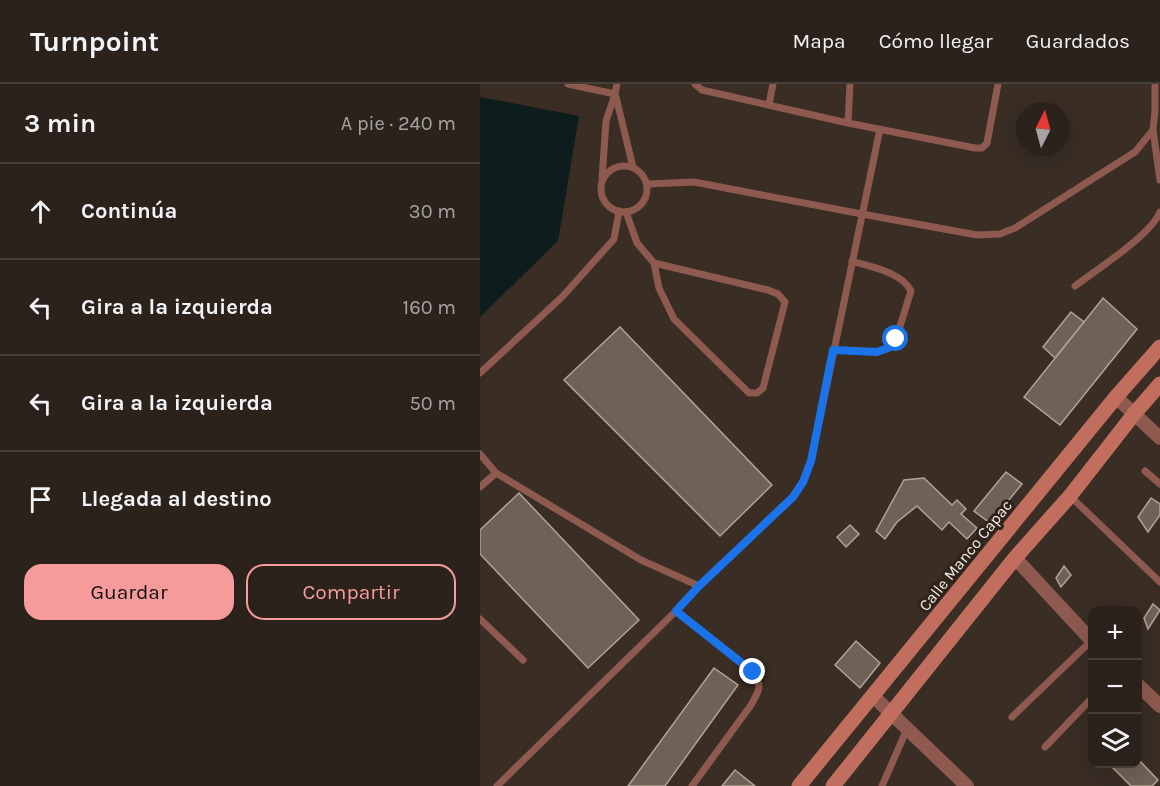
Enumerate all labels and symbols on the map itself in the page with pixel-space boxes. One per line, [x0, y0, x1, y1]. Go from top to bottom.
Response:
north arrow [1016, 102, 1070, 156]
route start [882, 325, 908, 351]
street label: Calle Manco Capac [915, 496, 1016, 615]
route end [739, 658, 765, 684]

